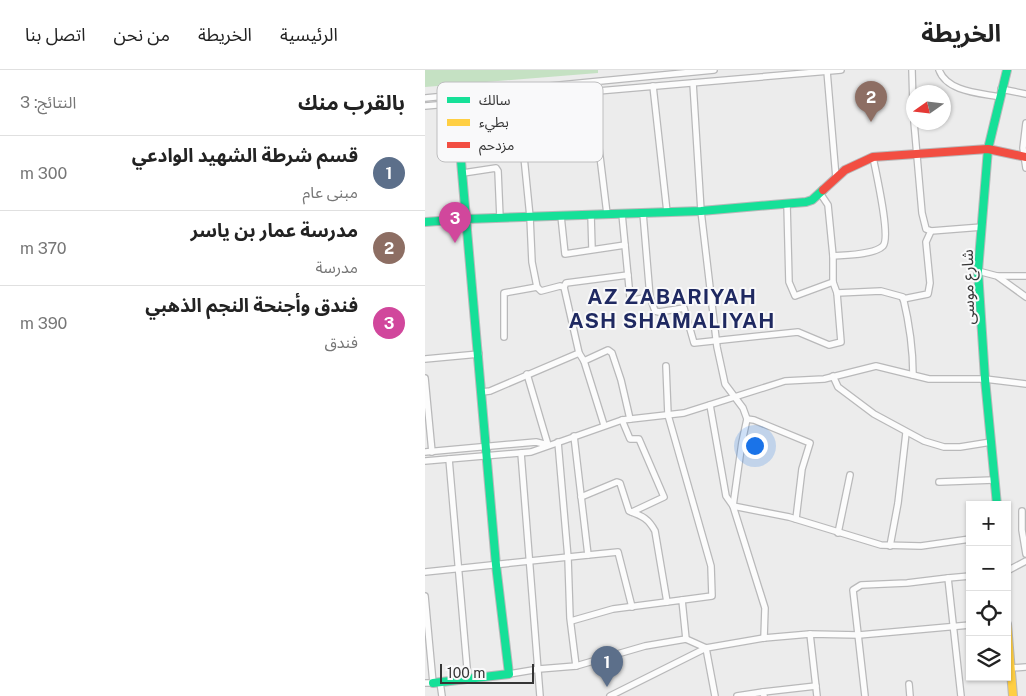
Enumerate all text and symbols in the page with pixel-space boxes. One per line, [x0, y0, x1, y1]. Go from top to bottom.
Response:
text: الخريطة [921, 19, 1001, 47]
text: اتصل بنا [25, 24, 86, 45]
text: من نحن [114, 24, 170, 45]
text: الخريطة [198, 24, 252, 45]
text: الرئيسية [280, 24, 338, 45]
pin: 2 [855, 81, 887, 122]
legend [437, 82, 603, 162]
north arrow [906, 85, 951, 130]
text: بالقرب منك [298, 90, 405, 115]
text: سالك [479, 92, 511, 108]
text: النتائج: 3 [20, 93, 76, 112]
text: بطيء [479, 114, 509, 133]
text: مزدحم [479, 137, 514, 156]
text: قسم شرطة الشهيد الوادعي [132, 144, 358, 166]
text: 300 m [20, 164, 67, 183]
text: 1 [386, 164, 392, 183]
text: مبنى عام [303, 183, 358, 202]
pin: 3 [439, 202, 471, 243]
text: مدرسة عمار بن ياسر [190, 219, 358, 241]
text: 370 m [20, 239, 67, 258]
text: 2 [384, 239, 394, 258]
street label: شارع موسى [958, 249, 981, 325]
text: مدرسة [315, 258, 358, 277]
district label: AZ ZABARIYAH ASH SHAMALIYAH [569, 284, 775, 333]
text: فندق وأجنحة النجم الذهبي [145, 294, 358, 316]
text: 390 m [20, 314, 67, 333]
text: 3 [384, 314, 394, 333]
text: فندق [324, 333, 358, 352]
your location [742, 433, 768, 459]
map controls [966, 501, 1011, 681]
button: + [966, 501, 1011, 546]
button: − [966, 546, 1011, 591]
button: locate [966, 591, 1011, 636]
button: layers [966, 636, 1011, 681]
pin: 1 [591, 646, 623, 687]
scale bar [440, 661, 534, 684]
text: 100 m [447, 665, 485, 681]

